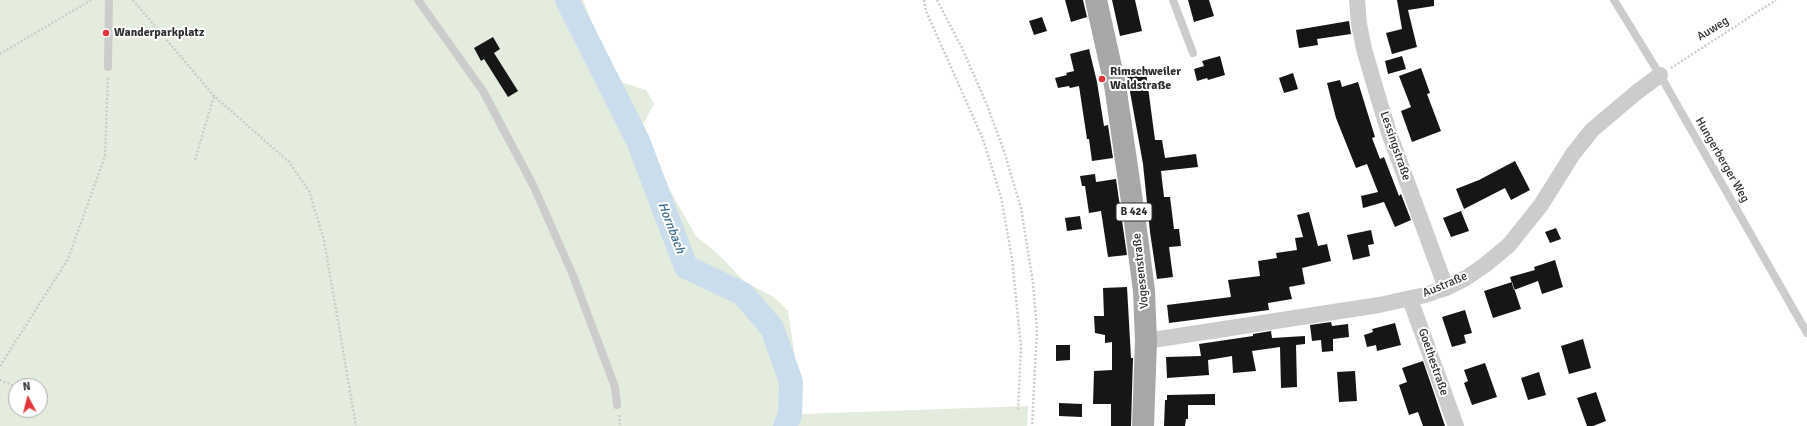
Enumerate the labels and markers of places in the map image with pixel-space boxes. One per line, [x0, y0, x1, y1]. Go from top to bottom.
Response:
place label: Wanderparkplatz [114, 26, 204, 40]
marker: Wanderparkplatz [101, 28, 111, 38]
place label: Rimschweiler Waldstraße [1110, 65, 1181, 93]
marker: Rimschweiler Waldstraße [1097, 74, 1107, 84]

